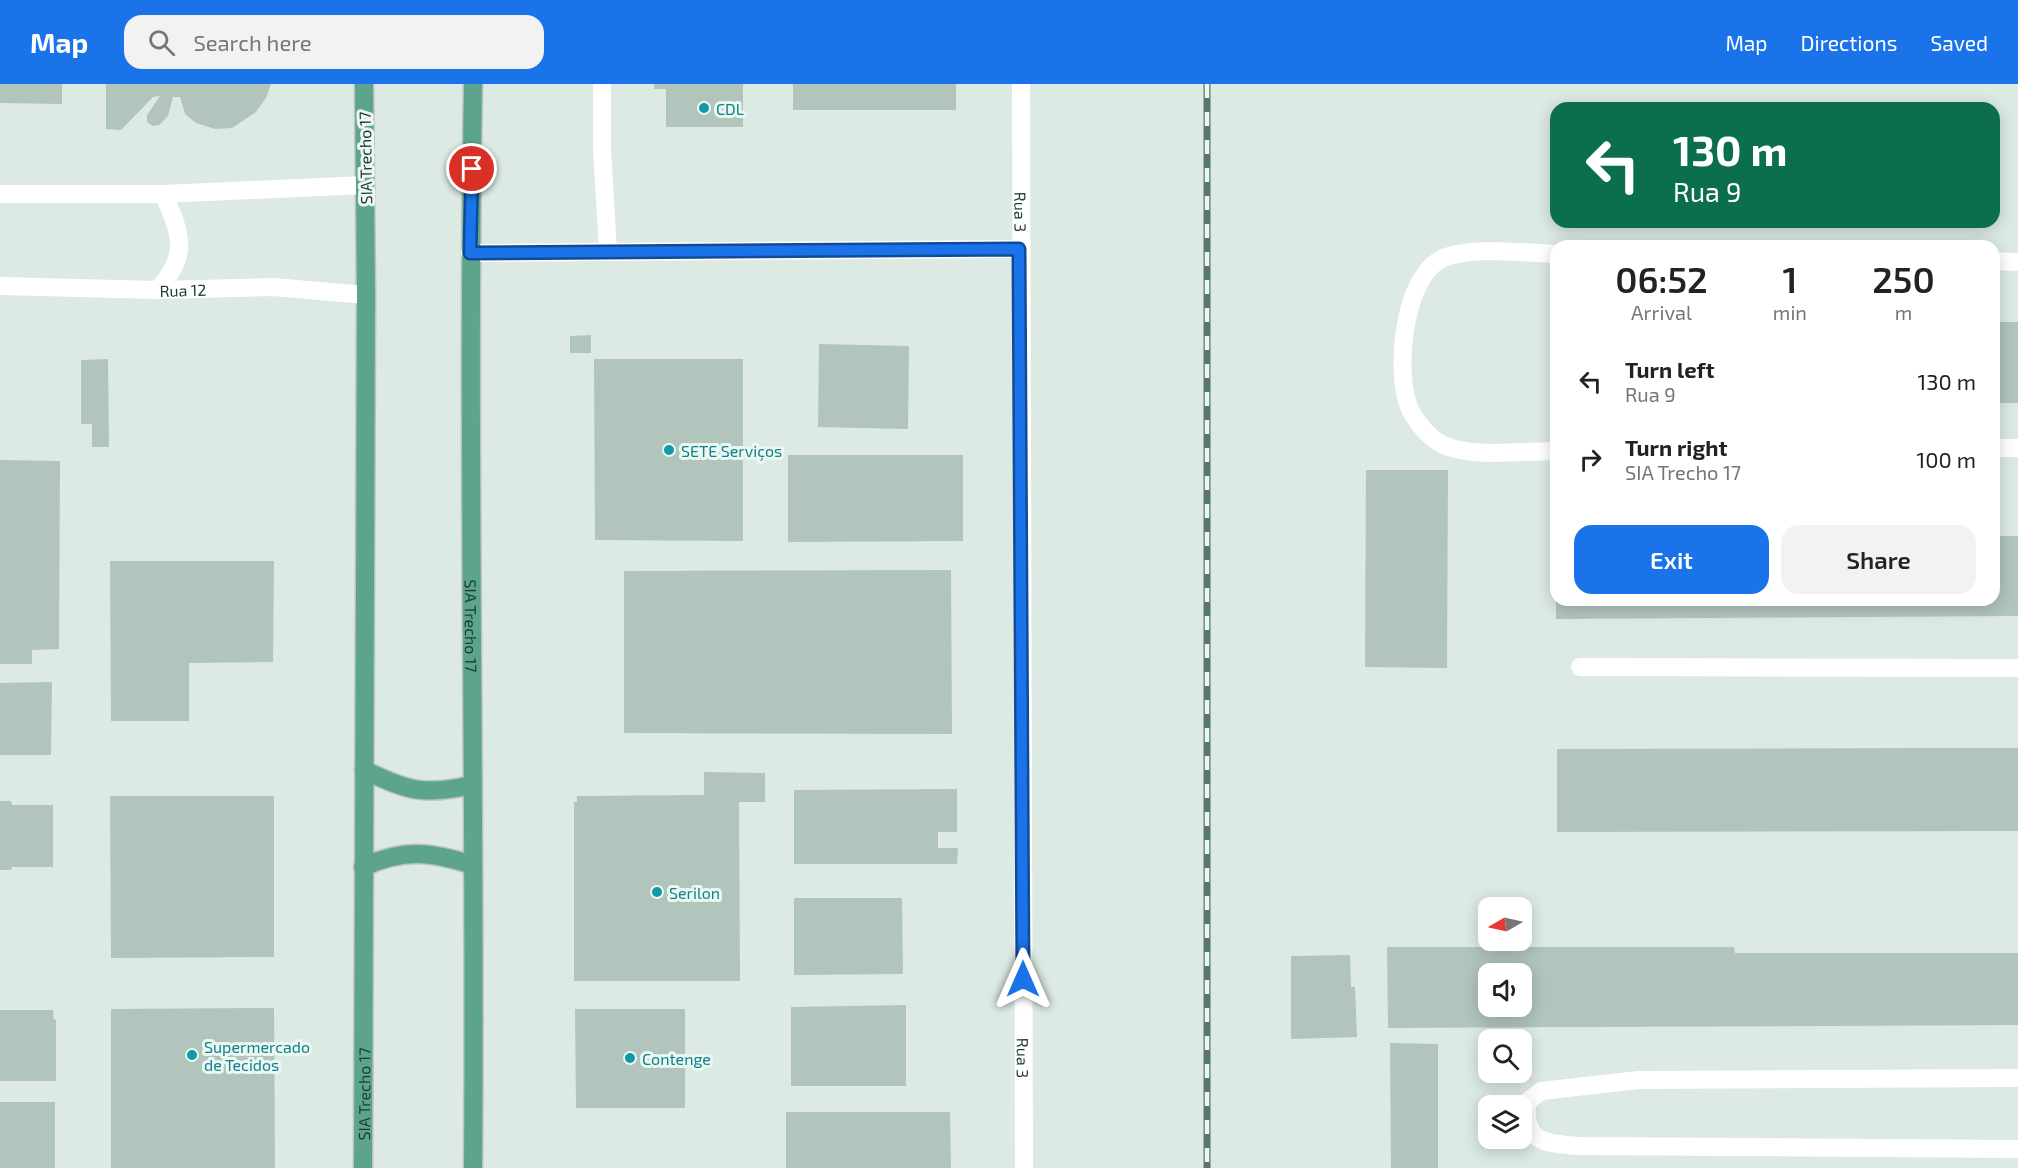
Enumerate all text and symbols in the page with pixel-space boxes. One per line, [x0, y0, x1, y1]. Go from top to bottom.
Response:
search box [124, 15, 544, 69]
text: Map [30, 25, 88, 59]
icon: search [145, 26, 178, 59]
text: Search here [193, 29, 312, 55]
text: Map [1725, 30, 1768, 55]
text: Directions [1801, 30, 1897, 55]
text: Saved [1930, 30, 1988, 55]
place label: CDL [716, 99, 744, 118]
marker: CDL [697, 101, 711, 115]
street label: SIA Trecho 17 [355, 111, 375, 205]
text: 130 m [1673, 124, 1788, 174]
icon: left [1574, 126, 1652, 204]
pin [446, 143, 497, 194]
icon: arrive [455, 152, 488, 185]
text: Rua 9 [1673, 175, 1741, 207]
street label: Rua 3 [1012, 192, 1031, 232]
text: 06:52 [1615, 257, 1708, 300]
text: 1 [1782, 257, 1797, 300]
text: 250 [1872, 257, 1935, 300]
street label: Rua 12 [159, 279, 207, 299]
text: Arrival [1631, 300, 1692, 324]
text: min [1773, 300, 1807, 324]
text: m [1895, 300, 1912, 324]
text: Turn left [1625, 356, 1714, 382]
icon: left [1574, 365, 1607, 398]
text: 130 m [1918, 368, 1976, 394]
text: Rua 9 [1625, 382, 1676, 406]
text: Turn right [1625, 434, 1727, 460]
place label: SETE Serviços [681, 441, 782, 461]
marker: SETE Serviços [662, 443, 676, 457]
icon: right [1574, 443, 1607, 476]
text: 100 m [1917, 446, 1976, 472]
text: SIA Trecho 17 [1625, 460, 1741, 484]
button: Exit [1574, 525, 1769, 594]
button: Share [1781, 525, 1976, 594]
street label: SIA Trecho 17 [462, 579, 482, 673]
place label: Serilon [669, 883, 720, 902]
marker: Serilon [650, 885, 664, 899]
north arrow [1478, 897, 1532, 951]
map controls [1478, 897, 1532, 1149]
position arrow [991, 947, 1055, 1011]
button: sound [1478, 963, 1532, 1017]
button: search [1478, 1029, 1532, 1083]
place label: Supermercado de Tecidos [204, 1037, 310, 1074]
street label: Rua 3 [1014, 1038, 1033, 1078]
street label: SIA Trecho 17 [354, 1047, 373, 1141]
marker: Supermercado de Tecidos [185, 1048, 199, 1062]
place label: Contenge [642, 1049, 711, 1068]
marker: Contenge [623, 1051, 637, 1065]
button: layers [1478, 1095, 1532, 1149]

